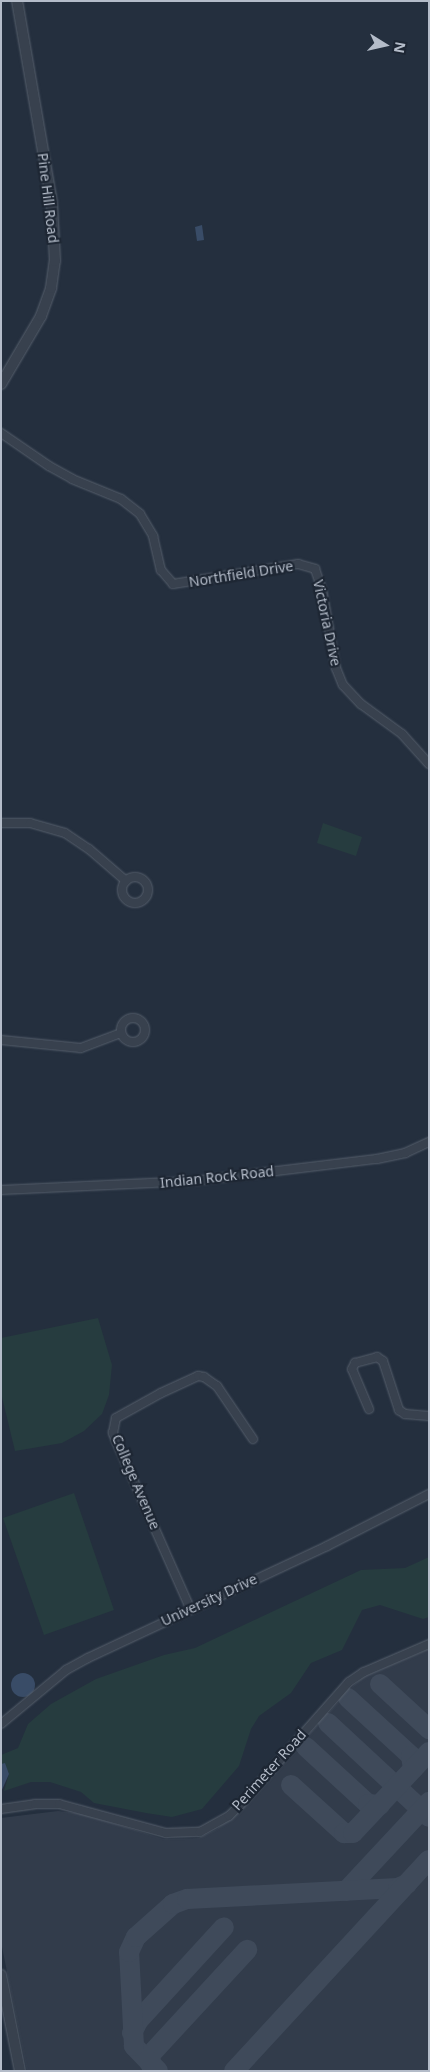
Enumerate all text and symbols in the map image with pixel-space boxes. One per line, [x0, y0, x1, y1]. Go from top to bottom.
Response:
north arrow [360, 20, 410, 70]
text: N [390, 40, 411, 55]
street label: Pine Hill Road [34, 152, 62, 244]
street label: Northfield Drive [188, 557, 294, 591]
street label: Victoria Drive [310, 578, 344, 668]
street label: Indian Rock Road [159, 1163, 275, 1191]
street label: College Avenue [108, 1432, 164, 1532]
street label: University Drive [158, 1570, 260, 1630]
street label: Perimeter Road [228, 1726, 310, 1814]

